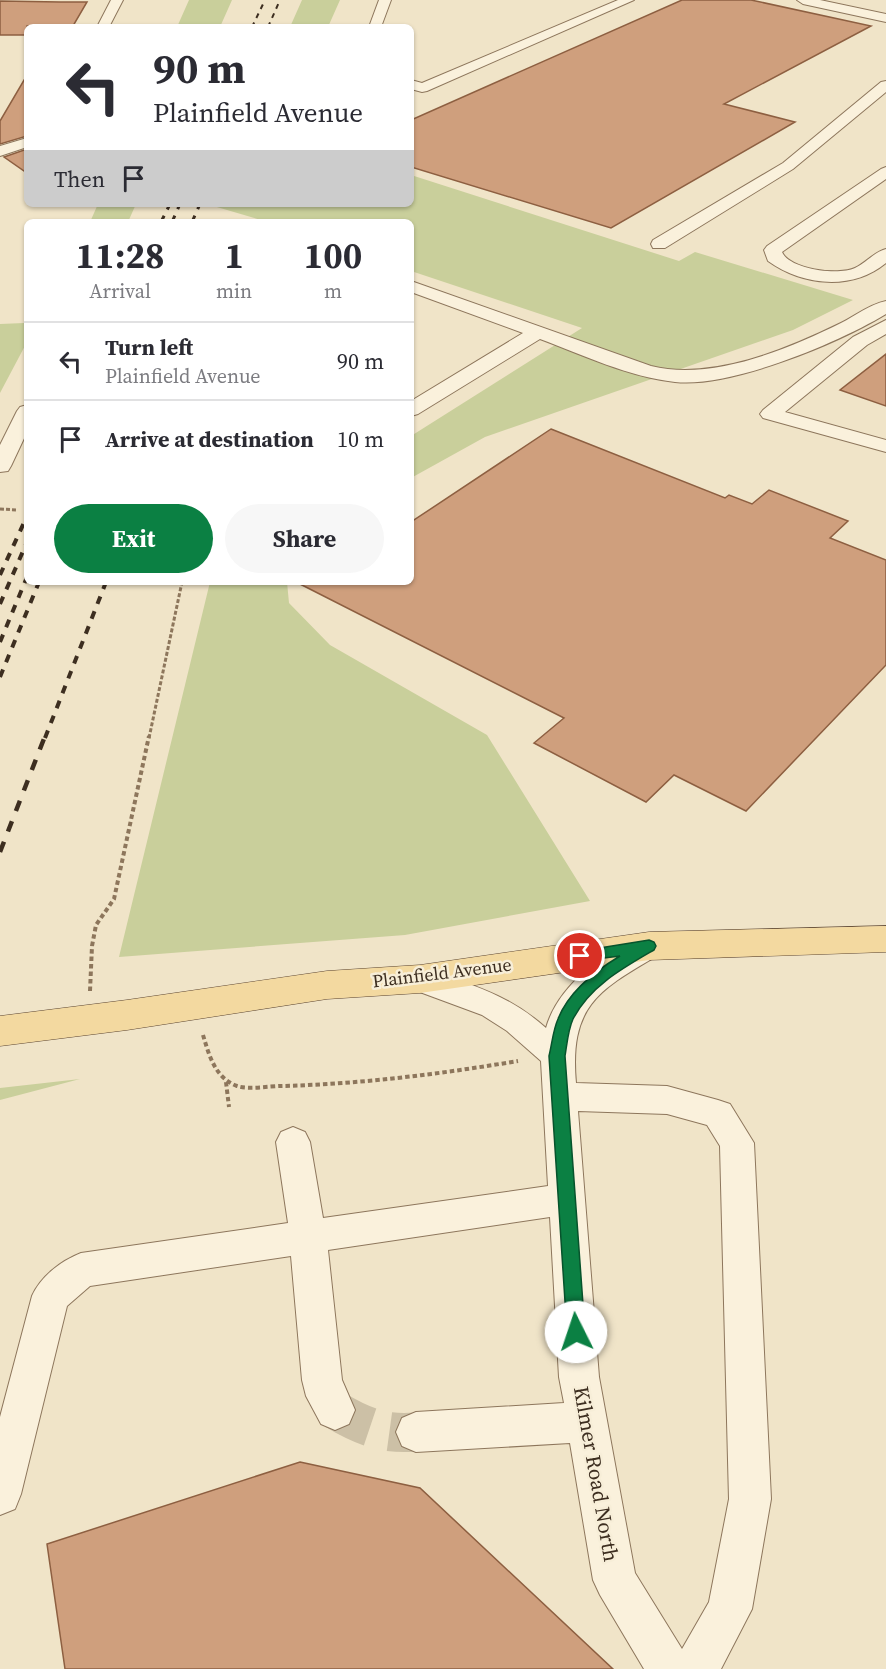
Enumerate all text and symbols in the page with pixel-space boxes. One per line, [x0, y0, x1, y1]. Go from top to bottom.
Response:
text: 90 m [153, 39, 246, 97]
icon: left [54, 48, 132, 126]
text: Plainfield Avenue [153, 94, 363, 131]
icon: arrive [117, 162, 150, 195]
text: Then [54, 164, 105, 194]
text: 11:28 [76, 231, 164, 280]
text: 1 [224, 231, 244, 280]
text: 100 [304, 231, 362, 280]
text: Arrival [89, 277, 151, 305]
text: min [216, 277, 252, 305]
text: m [324, 277, 342, 305]
text: Turn left [105, 332, 193, 362]
icon: left [54, 345, 87, 378]
text: 90 m [337, 346, 384, 376]
text: Plainfield Avenue [105, 362, 261, 390]
icon: arrive [54, 423, 87, 456]
text: Arrive at destination [105, 424, 314, 454]
text: 10 m [337, 424, 384, 454]
button: Exit [54, 504, 213, 573]
button: Share [225, 504, 384, 573]
pin [554, 930, 605, 981]
icon: arrive [563, 939, 596, 972]
street label: Plainfield Avenue [371, 952, 513, 993]
position arrow [544, 1300, 608, 1364]
street label: Kilmer Road North [567, 1384, 626, 1564]

